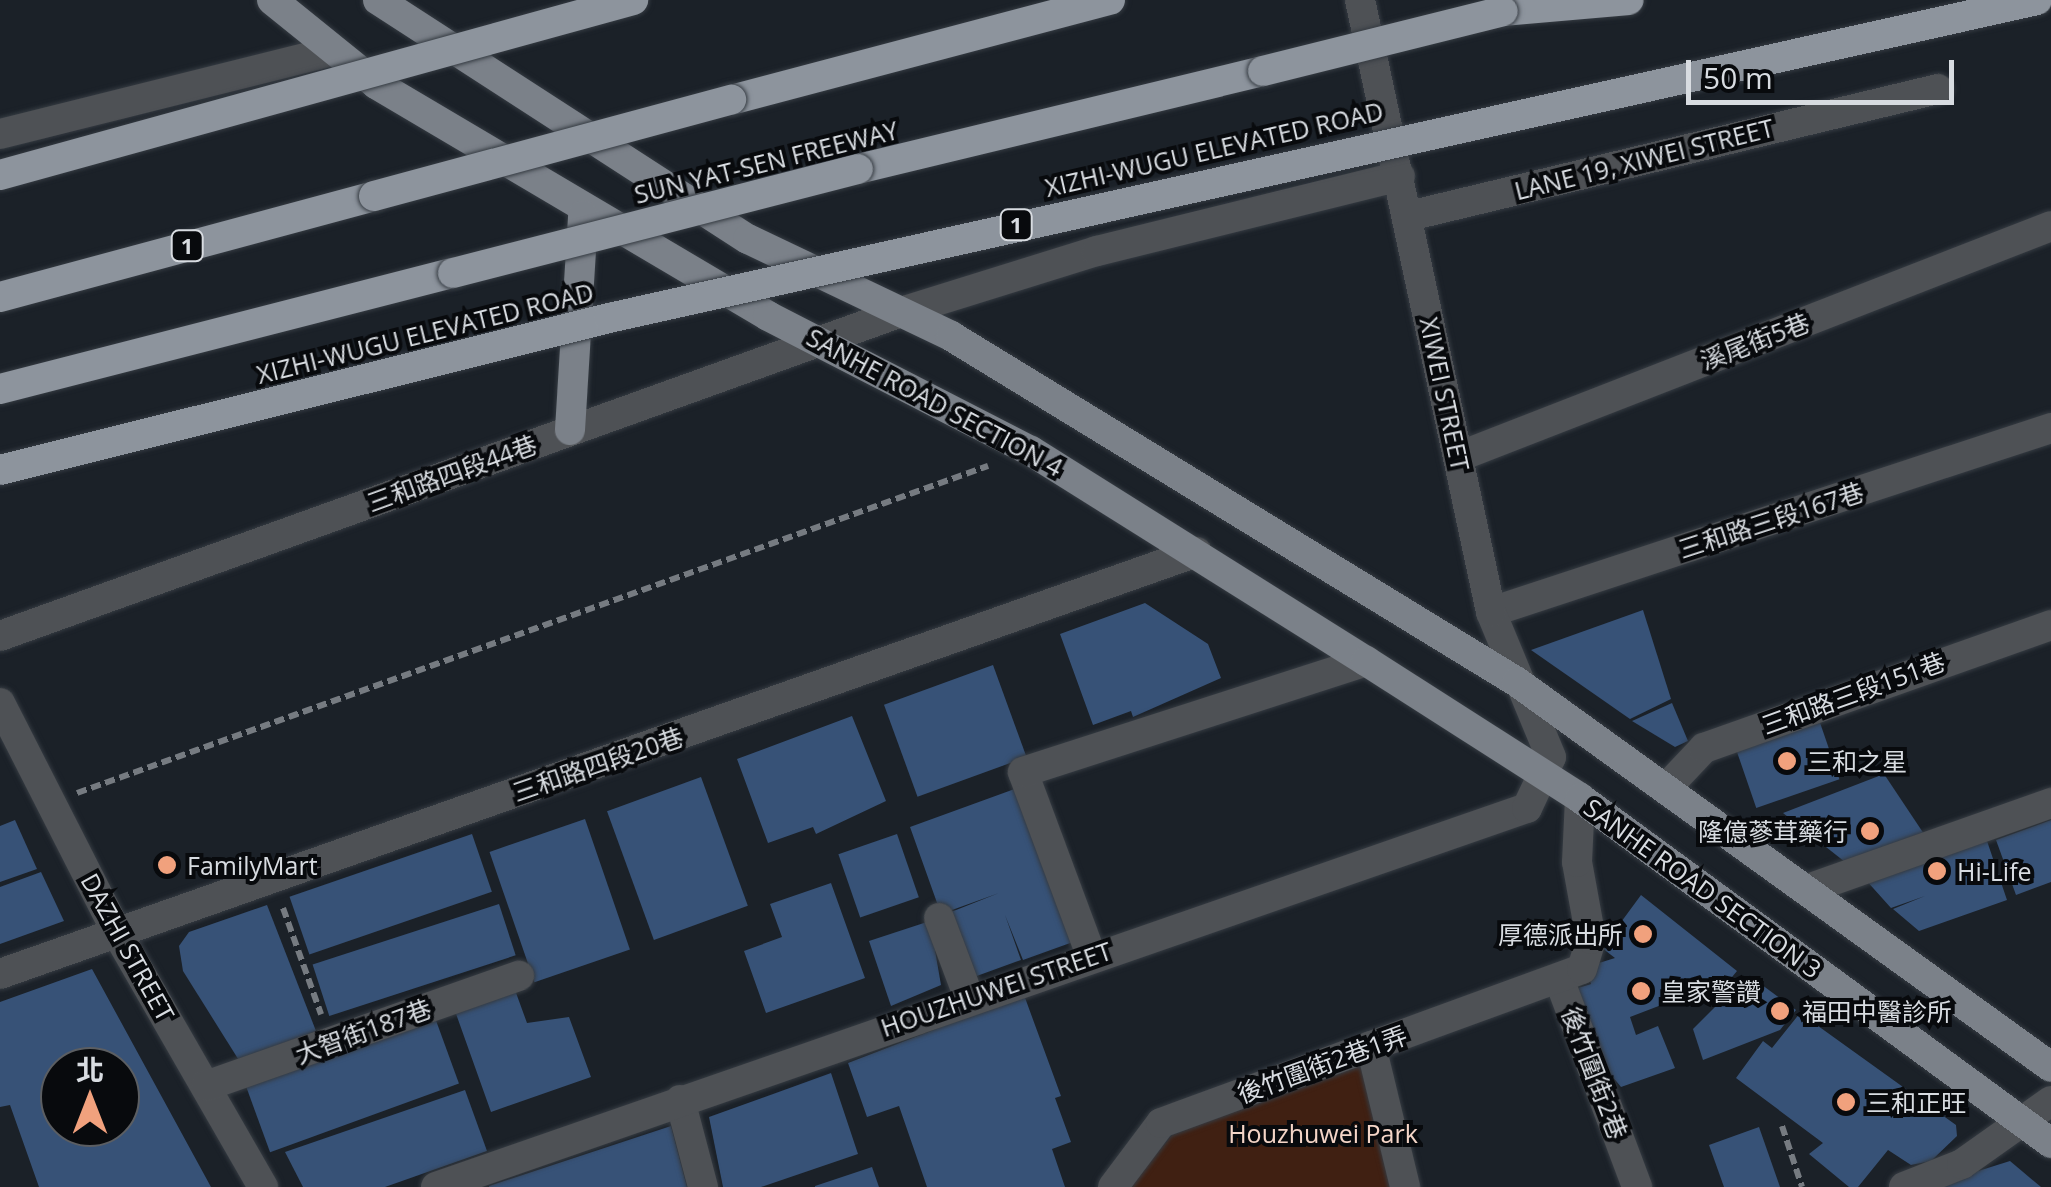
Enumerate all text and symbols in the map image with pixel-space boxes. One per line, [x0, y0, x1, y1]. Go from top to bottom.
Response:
scale bar [1691, 40, 1958, 102]
text: 50 m [1703, 57, 1773, 98]
street label: XIZHI-WUGU ELEVATED ROAD [1042, 95, 1386, 203]
street label: LANE 19, XIWEI STREET [1511, 112, 1777, 206]
street label: SUN YAT-SEN FREEWAY [631, 115, 901, 209]
road number: 1 [998, 208, 1034, 242]
road number: 1 [170, 229, 204, 263]
street label: XIZHI-WUGU ELEVATED ROAD [253, 277, 597, 389]
street label: 溪尾街5巷 [1696, 307, 1814, 375]
street label: XIWEI STREET [1414, 314, 1476, 474]
street label: SANHE ROAD SECTION 4 [802, 322, 1068, 482]
street label: 三和路四段44巷 [363, 428, 541, 518]
street label: 三和路三段167巷 [1675, 476, 1867, 564]
street label: 三和路三段151巷 [1757, 646, 1949, 740]
street label: 三和路四段20巷 [509, 721, 687, 807]
place label: 三和之星 [1807, 746, 1907, 776]
marker: 三和之星 [1776, 750, 1798, 772]
street label: SANHE ROAD SECTION 3 [1579, 792, 1827, 984]
place label: 隆億蔘茸藥行 [1698, 816, 1848, 846]
marker: 隆億蔘茸藥行 [1857, 818, 1883, 844]
place label: FamilyMart [187, 850, 318, 880]
marker: FamilyMart [156, 854, 178, 876]
place label: Hi-Life [1957, 856, 2032, 886]
marker: Hi-Life [1926, 860, 1948, 882]
street label: DAZHI STREET [75, 868, 181, 1026]
place label: 厚德派出所 [1498, 919, 1623, 949]
marker: 厚德派出所 [1632, 923, 1654, 945]
street label: HOUZHUWEI STREET [877, 935, 1115, 1043]
place label: 皇家警讚 [1661, 976, 1761, 1006]
marker: 皇家警讚 [1630, 980, 1652, 1002]
street label: 大智街187巷 [291, 992, 435, 1070]
place label: 福田中醫診所 [1802, 996, 1952, 1026]
marker: 福田中醫診所 [1767, 998, 1793, 1024]
street label: 後竹圍街2巷 [1556, 1003, 1634, 1143]
street label: 後竹圍街2巷1弄 [1233, 1019, 1411, 1109]
north arrow [40, 1047, 140, 1147]
text: 北 [76, 1050, 104, 1088]
place label: 三和正旺 [1866, 1087, 1966, 1117]
marker: 三和正旺 [1835, 1091, 1857, 1113]
park label: Houzhuwei Park [1228, 1118, 1418, 1148]

